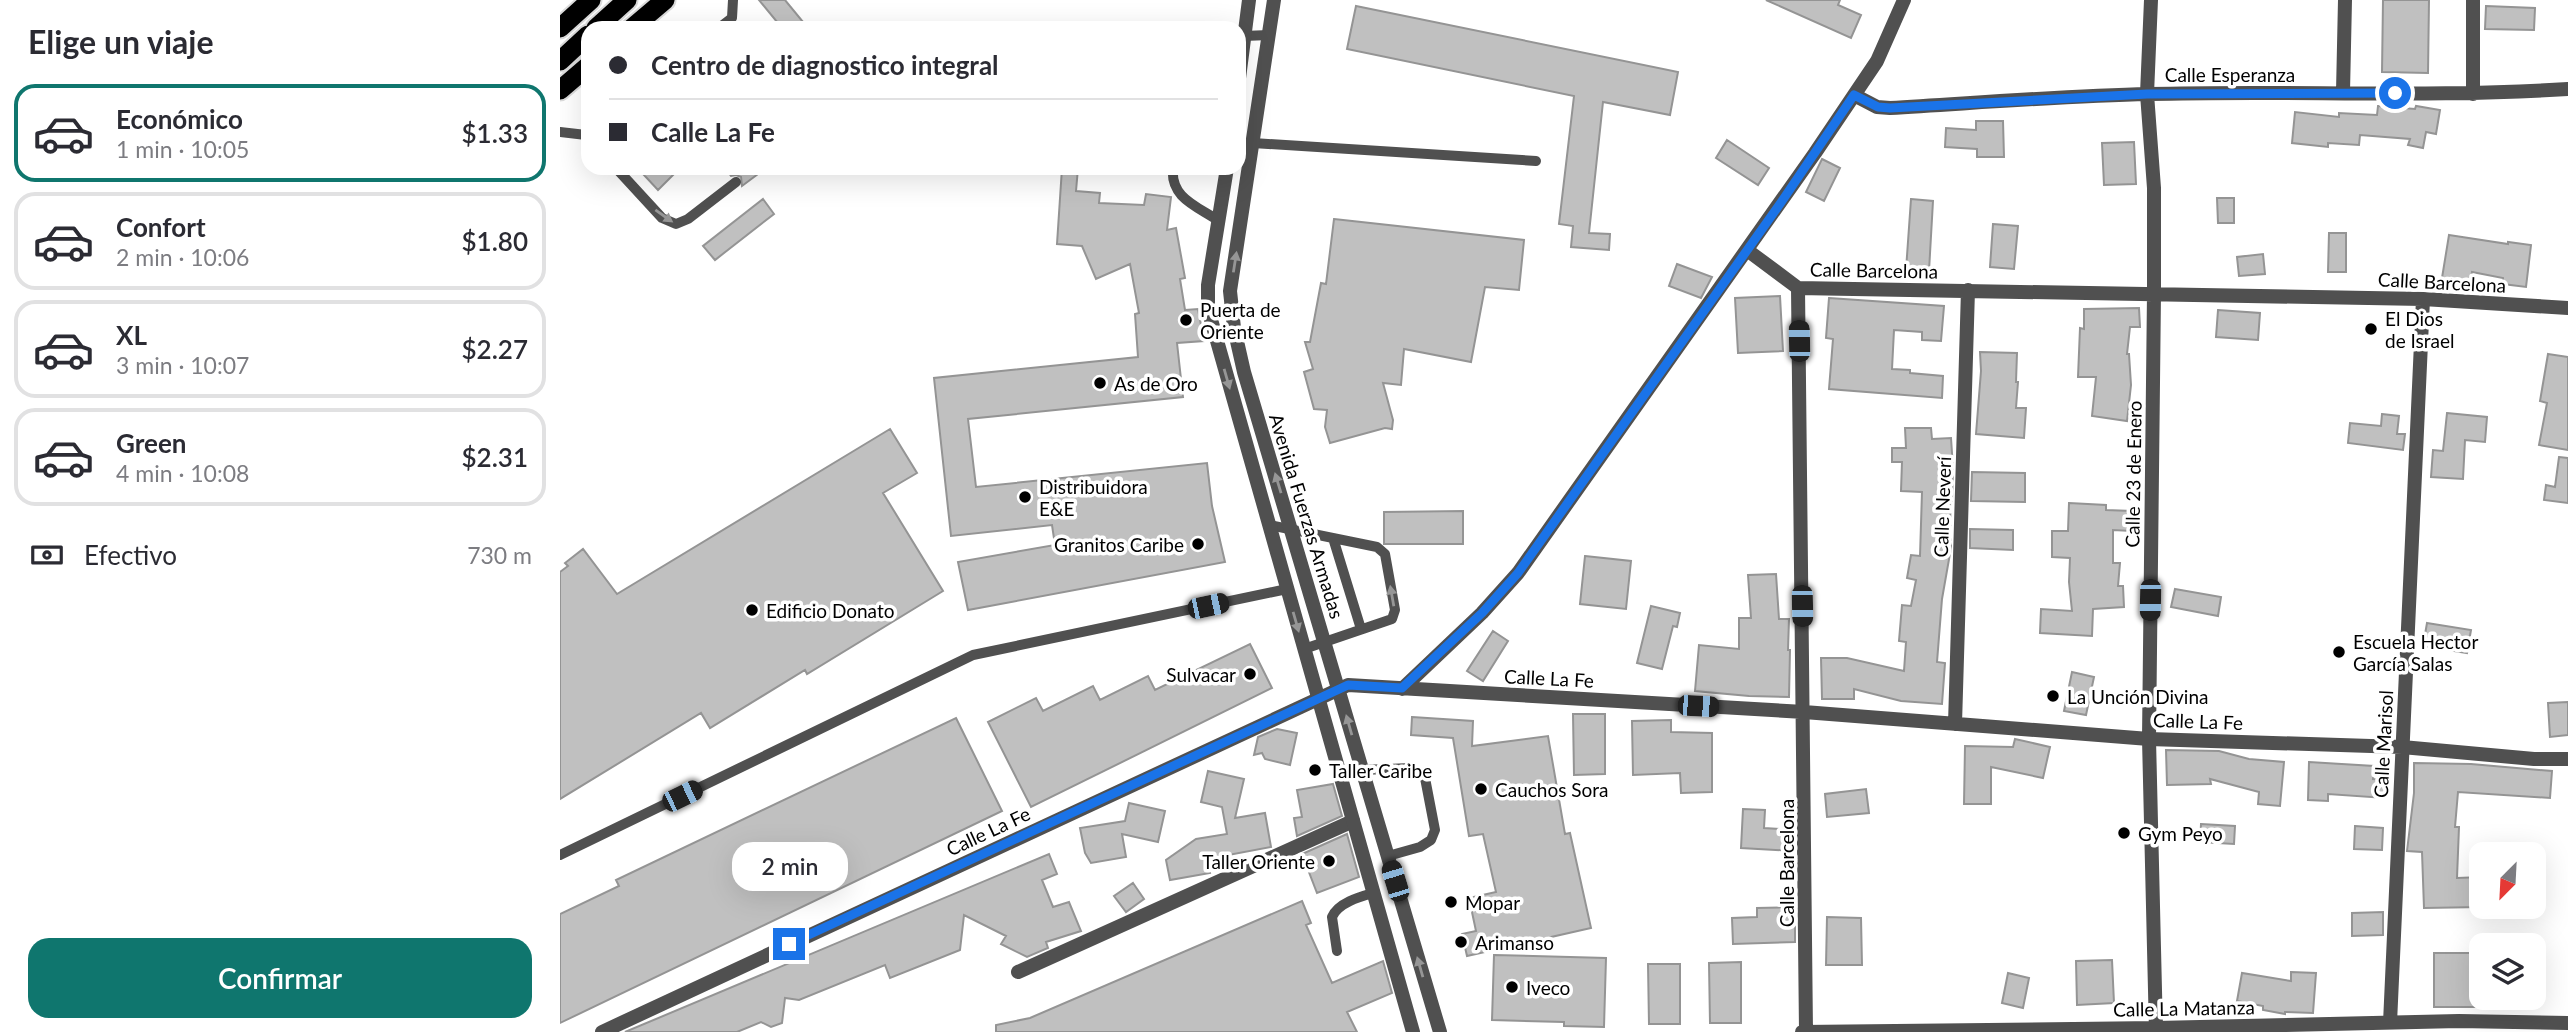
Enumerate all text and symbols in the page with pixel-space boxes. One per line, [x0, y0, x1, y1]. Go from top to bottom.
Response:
text: Elige un viaje [28, 22, 213, 61]
text: Centro de diagnostico integral [651, 49, 999, 81]
street label: Calle Esperanza [2165, 63, 2295, 86]
route start [2379, 77, 2411, 109]
icon: car [32, 102, 95, 165]
text: Económico [116, 103, 243, 135]
text: Calle La Fe [651, 116, 775, 148]
text: $1.33 [462, 117, 528, 149]
text: 1 min · 10:05 [116, 135, 249, 163]
one-way arrow [655, 209, 673, 223]
icon: car [32, 210, 95, 273]
text: Confort [116, 211, 206, 243]
text: $1.80 [462, 225, 528, 257]
text: 2 min · 10:06 [116, 243, 249, 271]
one-way arrow [1230, 251, 1241, 273]
street label: Calle Barcelona [1810, 257, 1938, 283]
street label: Calle Barcelona [2377, 267, 2507, 297]
place label: Puerta de Oriente [1200, 298, 1281, 343]
place label: El Dios de Israel [2385, 307, 2455, 352]
marker: Puerta de Oriente [1178, 312, 1194, 328]
icon: car [32, 318, 95, 381]
text: XL [116, 319, 147, 351]
car [1789, 320, 1810, 362]
marker: El Dios de Israel [2363, 321, 2379, 337]
text: $2.27 [462, 333, 528, 365]
text: 3 min · 10:07 [116, 351, 249, 379]
one-way arrow [1223, 369, 1233, 390]
place label: As de Oro [1114, 372, 1198, 395]
marker: As de Oro [1092, 375, 1108, 391]
street label: Calle 23 de Enero [2120, 400, 2146, 548]
street label: Avenida Fuerzas Armadas [1265, 411, 1349, 621]
icon: car [32, 426, 95, 489]
text: Green [116, 427, 186, 459]
text: $2.31 [462, 441, 528, 473]
street label: Calle Neverí [1929, 455, 1955, 558]
text: 4 min · 10:08 [116, 459, 249, 487]
one-way arrow [1272, 472, 1282, 493]
place label: Distribuidora E&E [1039, 475, 1148, 520]
marker: Distribuidora E&E [1017, 489, 1033, 505]
place label: Granitos Caribe [1054, 533, 1184, 556]
icon: cash [28, 536, 66, 574]
marker: Granitos Caribe [1190, 536, 1206, 552]
text: Efectivo [84, 539, 177, 571]
text: 730 m [467, 541, 532, 569]
car [2140, 579, 2161, 621]
one-way arrow [1386, 585, 1397, 607]
car [1792, 585, 1813, 627]
car [1186, 591, 1231, 621]
place label: Edificio Donato [766, 599, 894, 622]
marker: Edificio Donato [744, 602, 760, 618]
one-way arrow [1291, 611, 1302, 633]
place label: Escuela Hector García Salas [2353, 630, 2478, 675]
marker: Escuela Hector García Salas [2331, 644, 2347, 660]
place label: Sulvacar [1166, 663, 1236, 686]
street label: Calle La Fe [1503, 664, 1595, 692]
marker: Sulvacar [1242, 666, 1258, 682]
place label: La Unción Divina [2067, 685, 2208, 708]
marker: La Unción Divina [2045, 688, 2061, 704]
street label: Calle Marisol [2369, 690, 2397, 798]
car [1677, 694, 1720, 718]
street label: Calle La Fe [2153, 708, 2243, 734]
one-way arrow [1344, 714, 1354, 735]
place label: Taller Caribe [1329, 759, 1432, 782]
marker: Taller Caribe [1307, 762, 1323, 778]
car [659, 777, 706, 815]
place label: Cauchos Sora [1495, 778, 1609, 801]
marker: Cauchos Sora [1473, 781, 1489, 797]
street label: Calle Barcelona [1775, 799, 1798, 927]
street label: Calle La Fe [942, 802, 1034, 860]
place label: Gym Peyo [2138, 822, 2223, 845]
marker: Gym Peyo [2116, 825, 2132, 841]
callout: 2 min [731, 842, 847, 892]
north arrow [2469, 842, 2546, 919]
map controls [2469, 842, 2546, 1010]
place label: Taller Oriente [1202, 850, 1315, 873]
text: 2 min [762, 852, 818, 880]
marker: Taller Oriente [1321, 853, 1337, 869]
car [1379, 858, 1412, 904]
place label: Mopar [1465, 891, 1520, 914]
marker: Mopar [1443, 894, 1459, 910]
route end [773, 928, 805, 960]
place label: Arimanso [1475, 931, 1554, 954]
button: layers [2469, 933, 2546, 1010]
marker: Arimanso [1453, 934, 1469, 950]
button: Confirmar [28, 938, 532, 1018]
one-way arrow [1415, 956, 1425, 977]
place label: Iveco [1526, 976, 1570, 999]
marker: Iveco [1504, 979, 1520, 995]
street label: Calle La Matanza [2113, 995, 2255, 1021]

